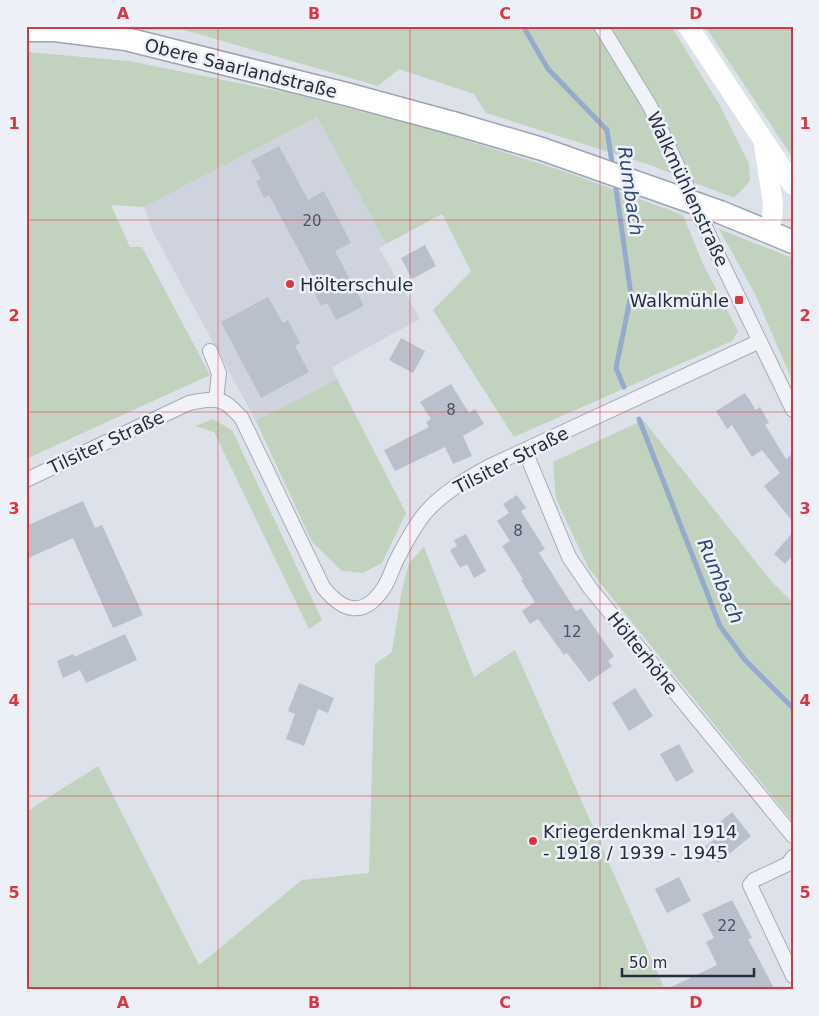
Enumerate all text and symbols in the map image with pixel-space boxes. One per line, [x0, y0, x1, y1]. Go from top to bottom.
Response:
text: A [117, 4, 130, 23]
text: B [308, 4, 320, 23]
text: C [499, 4, 511, 23]
text: D [689, 4, 703, 23]
street label: Obere Saarlandstraße [143, 34, 339, 102]
street label: Walkmühlenstraße [643, 108, 733, 270]
text: 1 [8, 114, 20, 133]
text: 1 [799, 114, 811, 133]
water label: Rumbach [614, 145, 648, 237]
house number: 20 [302, 212, 322, 230]
place label: Hölterschule [300, 274, 413, 295]
marker: Hölterschule [284, 278, 296, 290]
place label: Walkmühle [629, 290, 729, 311]
marker: Walkmühle [733, 294, 745, 306]
text: 2 [8, 306, 20, 325]
text: 2 [799, 306, 811, 325]
house number: 8 [446, 401, 456, 419]
street label: Tilsiter Straße [44, 406, 167, 478]
street label: Tilsiter Straße [449, 422, 572, 498]
text: 3 [8, 499, 20, 518]
text: 3 [799, 499, 811, 518]
house number: 8 [513, 522, 523, 540]
water label: Rumbach [693, 535, 749, 627]
street label: Hölterhöhe [603, 608, 683, 698]
house number: 12 [562, 623, 582, 641]
text: 4 [8, 691, 20, 710]
text: 4 [799, 691, 811, 710]
place label: Kriegerdenkmal 1914 - 1918 / 1939 - 1945 [543, 821, 737, 863]
marker: Kriegerdenkmal 1914 - 1918 / 1939 - 1945 [527, 835, 539, 847]
text: 5 [8, 883, 20, 902]
text: 5 [799, 883, 811, 902]
house number: 22 [717, 917, 737, 935]
scale bar [622, 946, 754, 978]
text: 50 m [629, 954, 667, 972]
text: A [117, 993, 130, 1012]
text: B [308, 993, 320, 1012]
text: C [499, 993, 511, 1012]
text: D [689, 993, 703, 1012]

